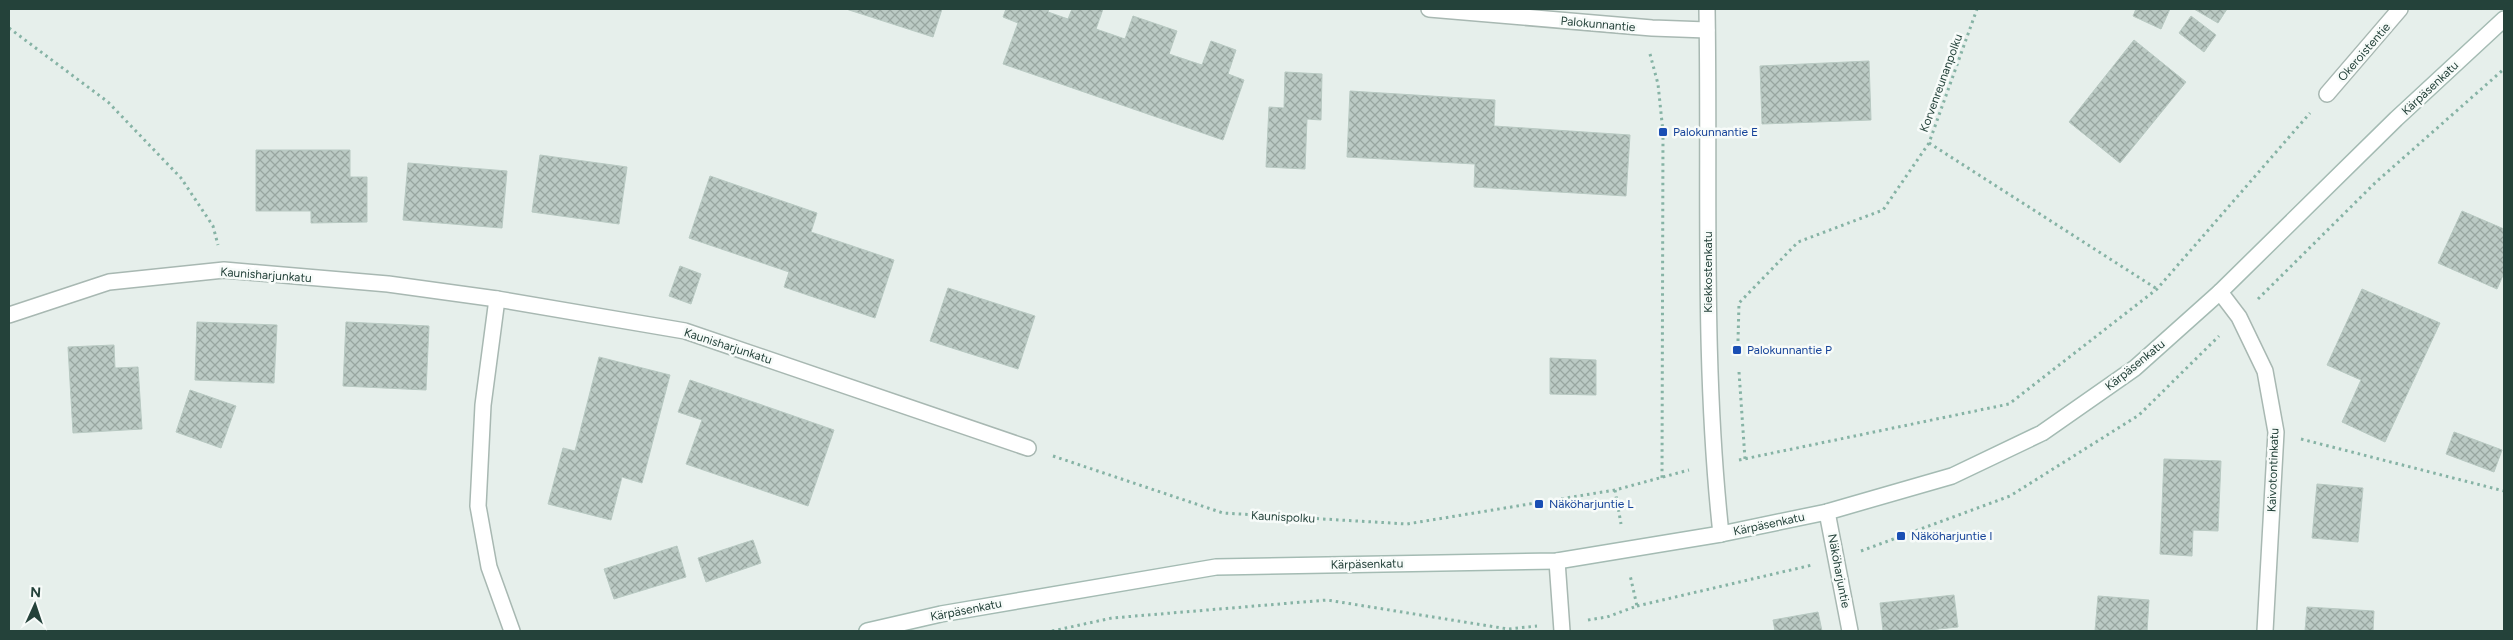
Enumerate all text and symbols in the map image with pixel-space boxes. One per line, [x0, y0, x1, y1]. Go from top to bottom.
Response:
street label: Palokunnantie [1560, 14, 1636, 34]
street label: Okeroistentie [2335, 20, 2393, 84]
street label: Korvenreunanpolku [1917, 32, 1965, 134]
street label: Kärpäsenkatu [2399, 58, 2461, 118]
place label: Palokunnantie E [1673, 125, 1758, 139]
marker: Palokunnantie E [1657, 126, 1669, 138]
street label: Kiekkostenkatu [1701, 231, 1715, 313]
street label: Kaunisharjunkatu [220, 265, 312, 285]
street label: Kaunisharjunkatu [682, 325, 774, 367]
street label: Kärpäsenkatu [2102, 337, 2168, 393]
place label: Palokunnantie P [1747, 343, 1832, 357]
marker: Palokunnantie P [1731, 344, 1743, 356]
street label: Kaivotontinkatu [2265, 428, 2281, 512]
place label: Näköharjuntie L [1549, 497, 1634, 511]
marker: Näköharjuntie L [1533, 498, 1545, 510]
street label: Kaunispolku [1251, 508, 1315, 526]
street label: Kärpäsenkatu [1732, 510, 1806, 538]
place label: Näköharjuntie I [1911, 529, 1993, 543]
marker: Näköharjuntie I [1895, 530, 1907, 542]
street label: Näköharjuntie [1825, 533, 1853, 610]
street label: Kärpäsenkatu [1331, 556, 1403, 572]
north arrow [10, 580, 60, 630]
text: N [30, 584, 42, 601]
street label: Kärpäsenkatu [929, 596, 1003, 624]

